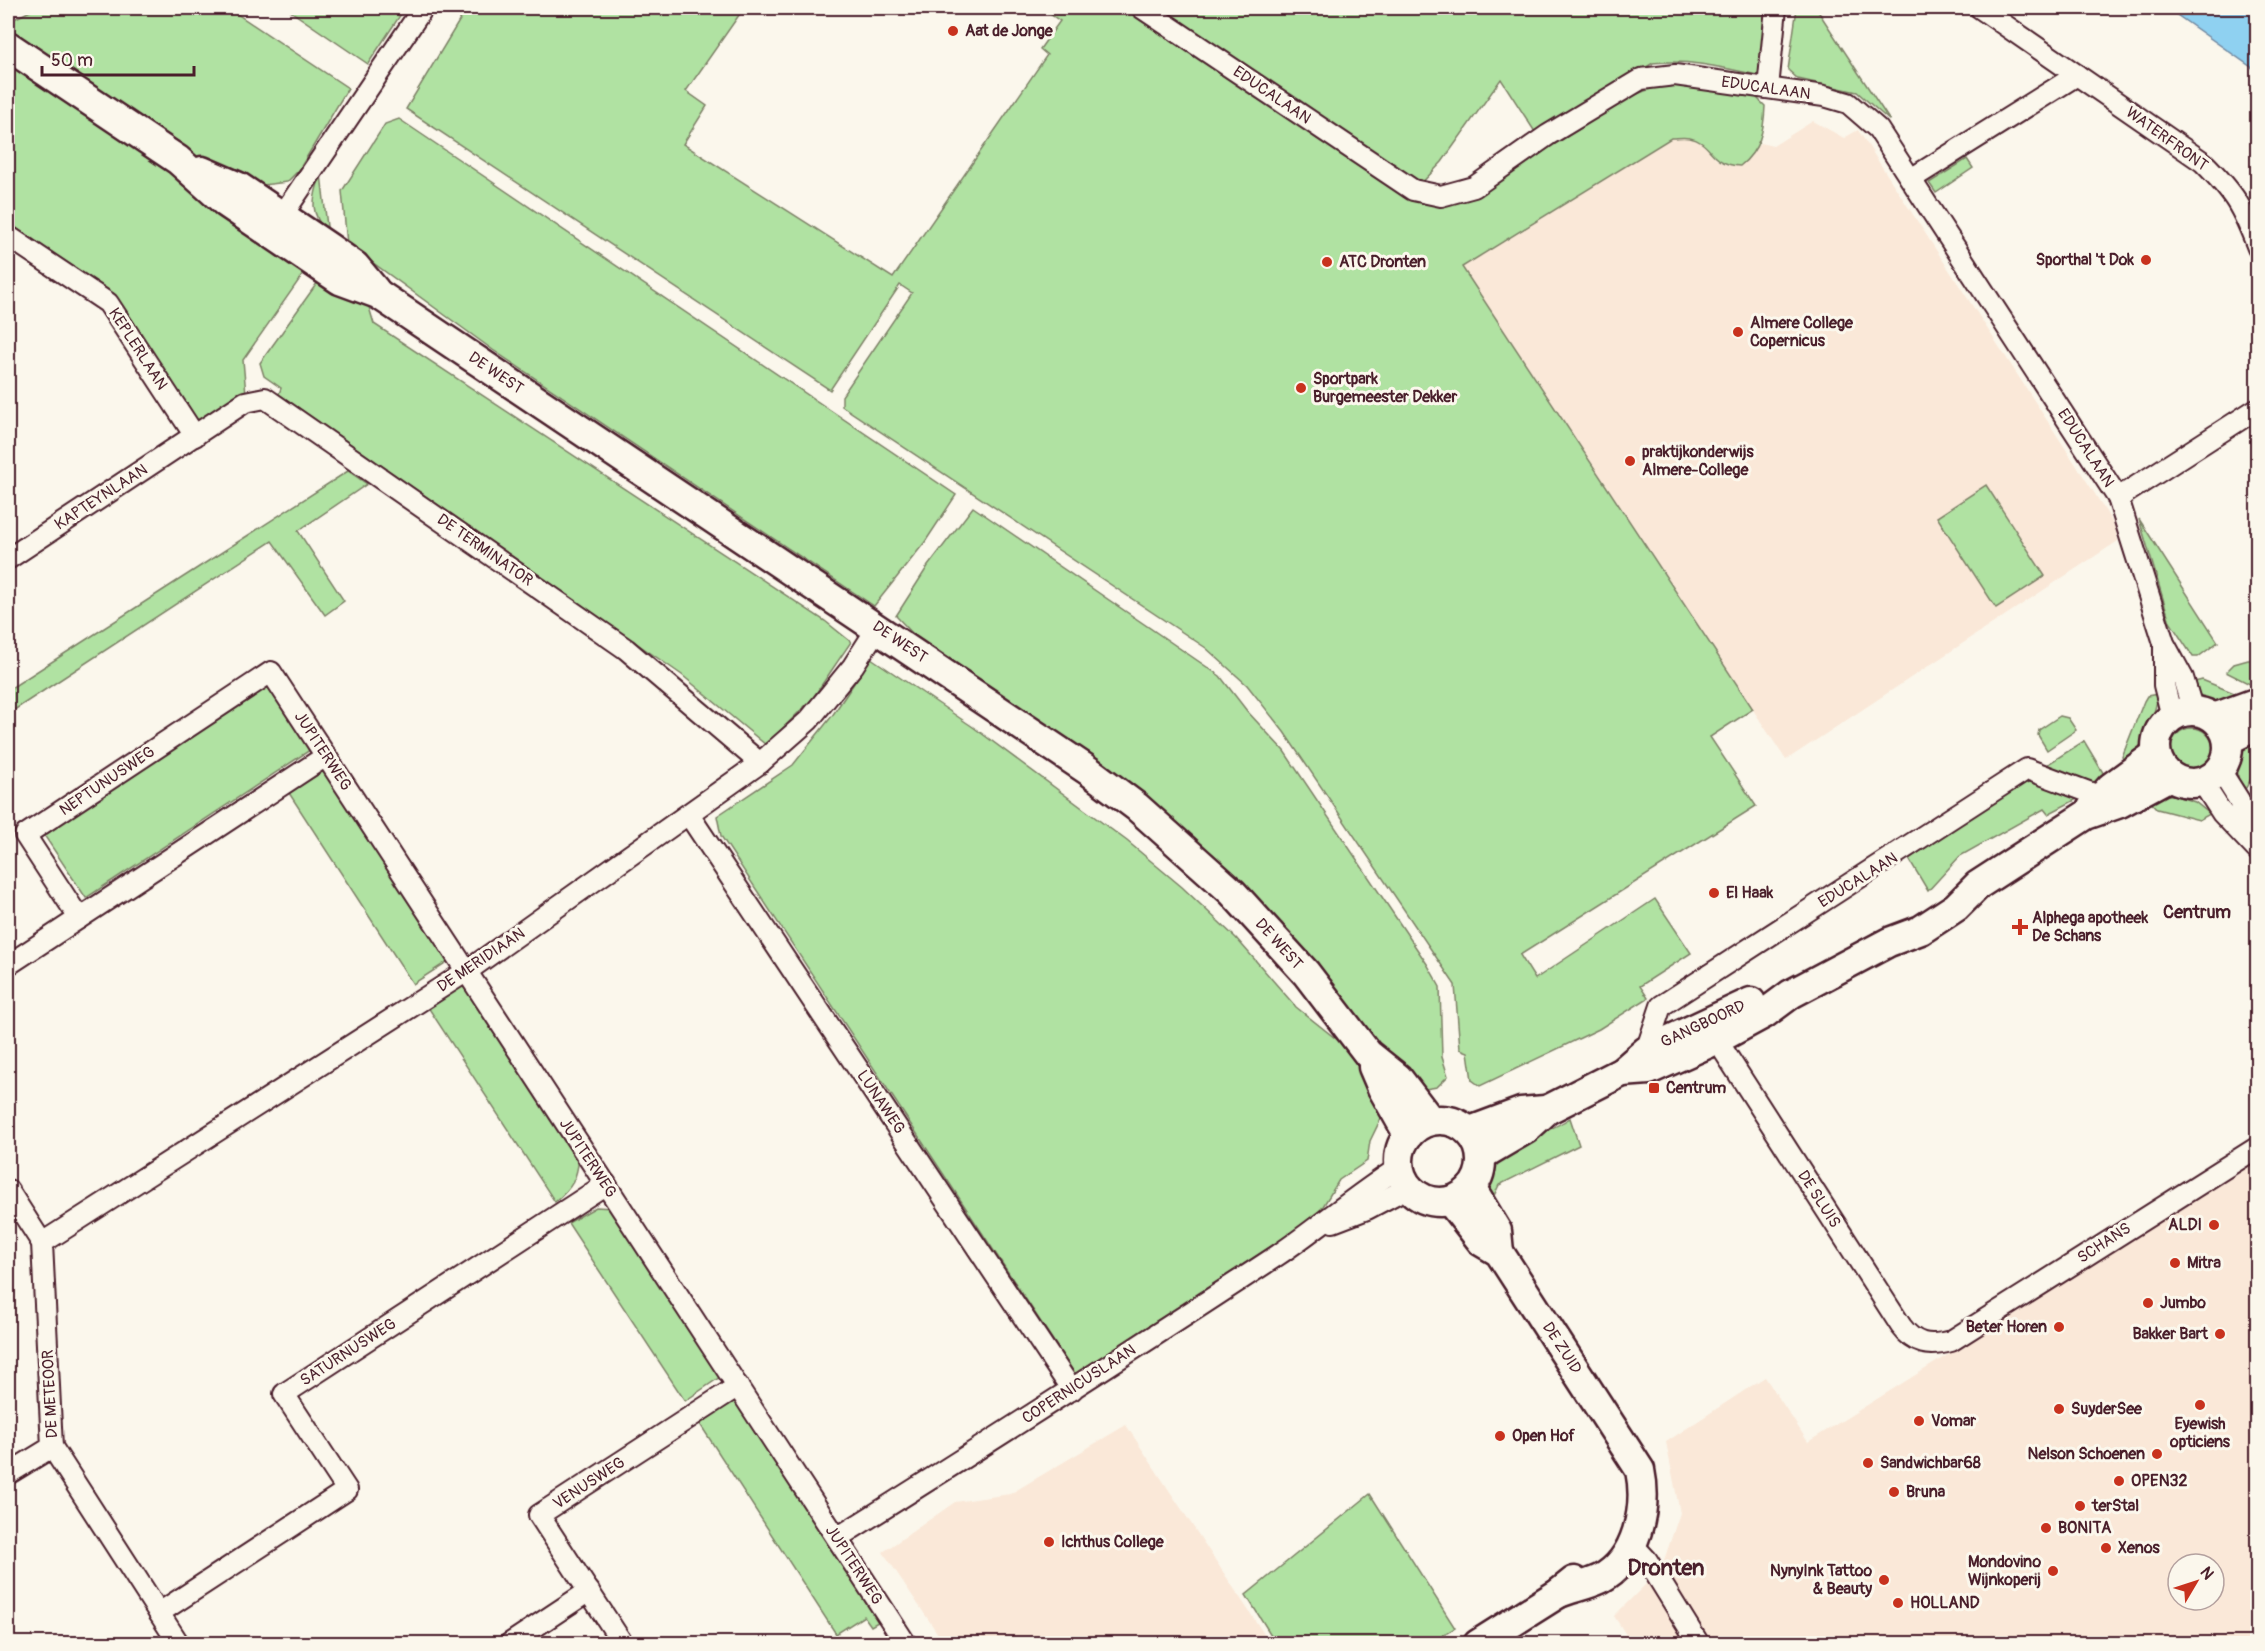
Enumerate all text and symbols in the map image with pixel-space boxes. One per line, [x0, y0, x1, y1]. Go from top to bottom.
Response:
place label: Aat de Jonge [965, 21, 1054, 41]
marker: Aat de Jonge [946, 24, 960, 38]
scale bar [42, 39, 194, 77]
text: 50 m [51, 49, 93, 72]
street label: EDUCALAAN [1229, 62, 1315, 128]
street label: EDUCALAAN [1720, 72, 1812, 104]
street label: WATERFRONT [2122, 102, 2212, 176]
place label: Sporthal 't Dok [2036, 250, 2134, 270]
place label: ATC Dronten [1339, 252, 1426, 272]
marker: Sporthal 't Dok [2139, 253, 2153, 267]
marker: ATC Dronten [1320, 255, 1334, 269]
street label: KEPLERLAAN [104, 304, 172, 394]
place label: Almere College Copernicus [1750, 313, 1854, 351]
marker: Almere College Copernicus [1731, 325, 1745, 339]
street label: DE WEST [465, 347, 527, 399]
place label: Sportpark Burgemeester Dekker [1313, 369, 1457, 407]
marker: Sportpark Burgemeester Dekker [1294, 381, 1308, 395]
street label: EDUCALAAN [2053, 405, 2119, 491]
place label: praktijkonderwijs Almere-College [1642, 442, 1754, 480]
marker: praktijkonderwijs Almere-College [1623, 454, 1637, 468]
street label: KAPTEYNLAAN [51, 460, 151, 534]
street label: DE TERMINATOR [433, 510, 537, 590]
street label: DE WEST [869, 616, 931, 668]
street label: JUPITERWEG [290, 708, 356, 794]
street label: NEPTUNUSWEG [55, 742, 159, 820]
street label: EDUCALAAN [1815, 848, 1901, 912]
place label: El Haak [1726, 883, 1774, 903]
marker: El Haak [1707, 886, 1721, 900]
district label: Centrum [2163, 901, 2231, 924]
place label: Alphega apotheek De Schans [2032, 908, 2148, 946]
street label: DE WEST [1251, 914, 1307, 974]
marker: Alphega apotheek De Schans [2013, 920, 2027, 934]
street label: DE MERIDIAAN [433, 923, 529, 997]
street label: GANGBOORD [1657, 996, 1749, 1052]
street label: LUNAWEG [852, 1066, 910, 1138]
place label: Centrum [1666, 1078, 1726, 1098]
marker: Centrum [1647, 1081, 1661, 1095]
street label: JUPITERWEG [555, 1115, 621, 1201]
street label: DE SLUIS [1793, 1166, 1845, 1232]
place label: ALDI [2168, 1215, 2202, 1235]
street label: SCHANS [2073, 1218, 2135, 1268]
marker: ALDI [2207, 1218, 2221, 1232]
place label: Mitra [2187, 1253, 2222, 1273]
marker: Mitra [2168, 1256, 2182, 1270]
place label: Jumbo [2160, 1293, 2206, 1313]
marker: Jumbo [2141, 1296, 2155, 1310]
street label: SATURNUSWEG [296, 1314, 400, 1390]
place label: Beter Horen [1966, 1317, 2047, 1337]
street label: DE ZUID [1538, 1318, 1586, 1378]
marker: Beter Horen [2052, 1320, 2066, 1334]
place label: Bakker Bart [2132, 1324, 2209, 1344]
marker: Bakker Bart [2213, 1327, 2227, 1341]
street label: COPERNICUSLAAN [1018, 1340, 1140, 1428]
street label: DE METEOOR [38, 1349, 62, 1439]
marker: Eyewish opticiens [2193, 1398, 2207, 1412]
place label: SuyderSee [2071, 1399, 2143, 1419]
marker: SuyderSee [2052, 1402, 2066, 1416]
place label: Vomar [1931, 1411, 1976, 1431]
marker: Vomar [1912, 1414, 1926, 1428]
place label: Eyewish opticiens [2169, 1414, 2231, 1452]
place label: Open Hof [1512, 1426, 1576, 1446]
marker: Open Hof [1493, 1429, 1507, 1443]
place label: Nelson Schoenen [2028, 1444, 2145, 1464]
marker: Nelson Schoenen [2150, 1447, 2164, 1461]
street label: VENUSWEG [549, 1452, 629, 1514]
place label: Sandwichbar68 [1880, 1453, 1981, 1473]
marker: Sandwichbar68 [1861, 1456, 1875, 1470]
place label: OPEN32 [2131, 1471, 2187, 1491]
marker: OPEN32 [2112, 1474, 2126, 1488]
place label: Bruna [1906, 1482, 1946, 1502]
marker: Bruna [1887, 1485, 1901, 1499]
place label: terStal [2091, 1496, 2139, 1516]
marker: terStal [2073, 1499, 2087, 1513]
place label: BONITA [2058, 1518, 2112, 1538]
marker: BONITA [2039, 1521, 2053, 1535]
street label: JUPITERWEG [821, 1522, 887, 1608]
place label: Ichthus College [1061, 1532, 1165, 1552]
marker: Ichthus College [1042, 1535, 1056, 1549]
place label: Xenos [2118, 1538, 2161, 1558]
marker: Xenos [2099, 1541, 2113, 1555]
place label: Mondovino Wijnkoperij [1968, 1552, 2041, 1590]
north arrow [2166, 1552, 2226, 1612]
district label: Dronten [1628, 1554, 1704, 1582]
place label: NynyInk Tattoo & Beauty [1770, 1561, 1872, 1599]
text: N [2196, 1563, 2218, 1584]
marker: Mondovino Wijnkoperij [2046, 1564, 2060, 1578]
marker: NynyInk Tattoo & Beauty [1877, 1573, 1891, 1587]
place label: HOLLAND [1910, 1593, 1980, 1613]
marker: HOLLAND [1891, 1596, 1905, 1610]

